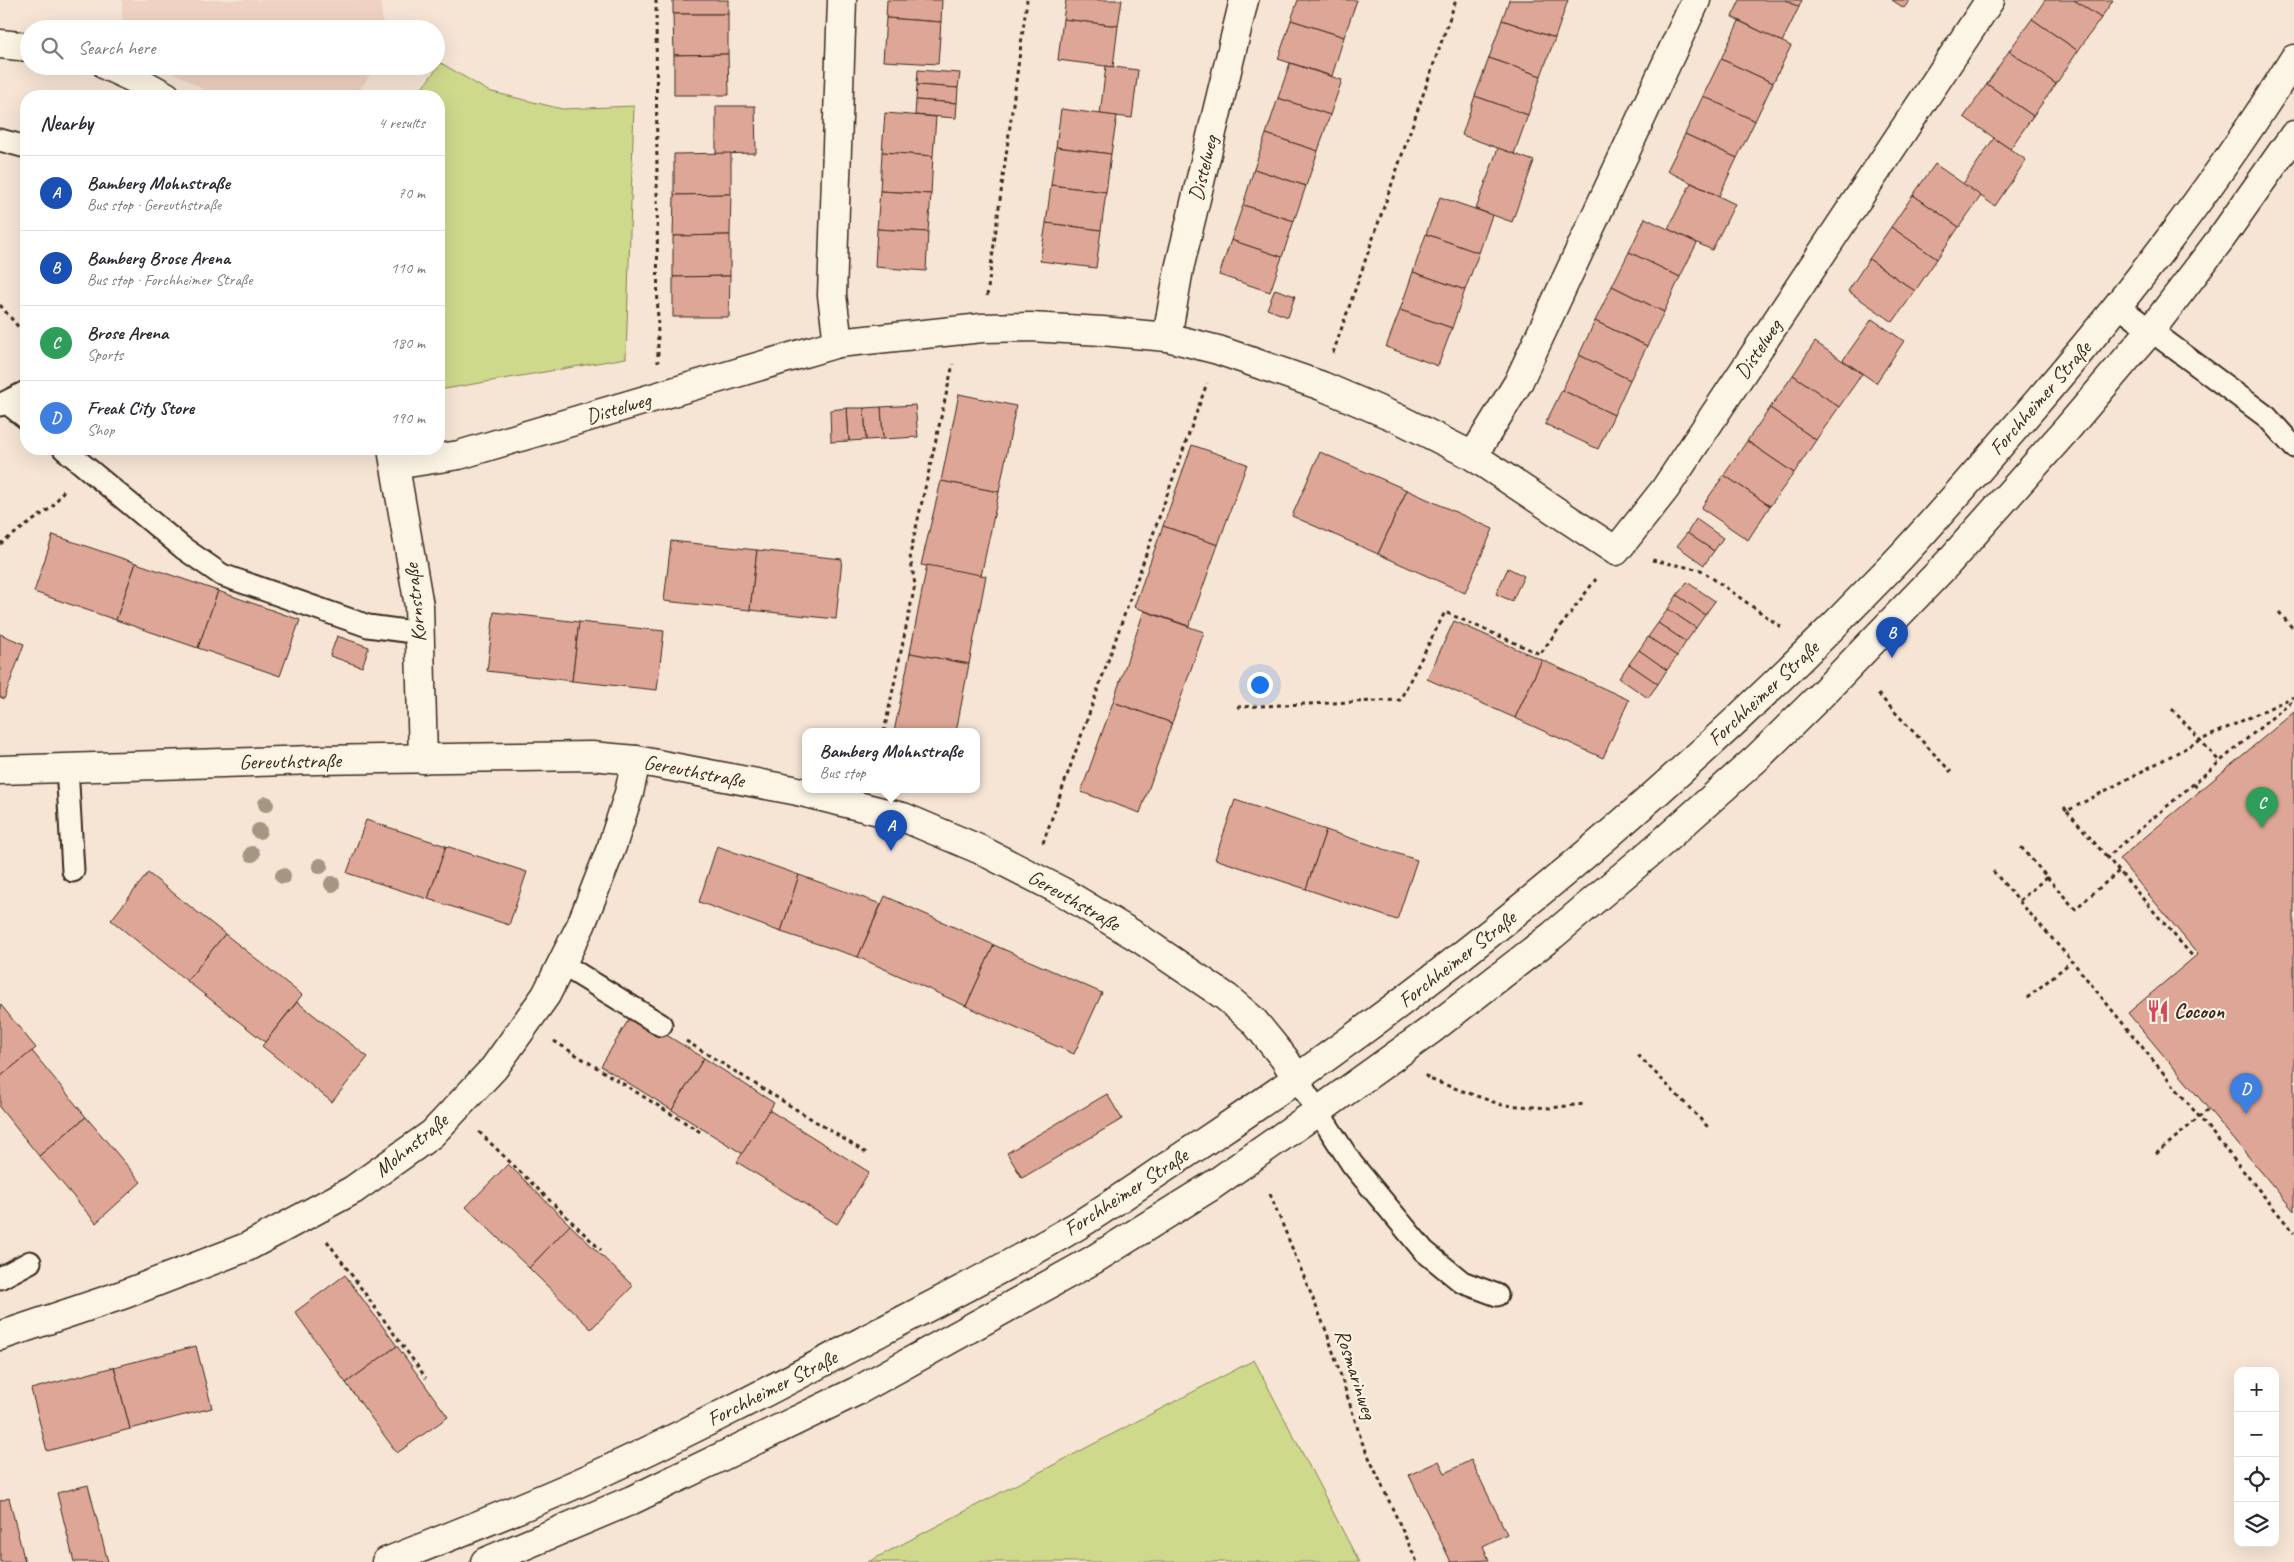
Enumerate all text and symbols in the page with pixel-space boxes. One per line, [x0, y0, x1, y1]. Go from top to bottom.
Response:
search box [20, 20, 445, 75]
icon: search [38, 34, 66, 62]
text: Search here [78, 36, 155, 60]
text: Nearby [40, 110, 93, 136]
text: 4 results [378, 113, 425, 133]
street label: Distelweg [1182, 131, 1224, 203]
text: Bamberg Mohnstraße [87, 171, 230, 195]
text: A [52, 183, 60, 203]
text: 70 m [398, 183, 425, 203]
text: Bus stop · Gereuthstraße [87, 195, 221, 215]
text: Bamberg Brose Arena [87, 246, 230, 270]
text: B [52, 258, 60, 278]
text: 110 m [391, 258, 425, 278]
text: Bus stop · Forchheimer Straße [87, 270, 252, 290]
street label: Distelweg [1729, 313, 1788, 384]
text: Brose Arena [87, 321, 168, 345]
text: C [52, 333, 60, 353]
text: 180 m [391, 333, 425, 353]
street label: Forchheimer Straße [1983, 334, 2098, 460]
text: Sports [87, 345, 123, 365]
street label: Distelweg [583, 386, 655, 430]
text: Freak City Store [87, 396, 194, 420]
text: D [51, 408, 61, 428]
text: 190 m [391, 408, 425, 428]
text: Shop [87, 420, 114, 440]
street label: Kornstraße [398, 560, 432, 644]
pin: B [1876, 617, 1908, 658]
street label: Forchheimer Straße [1702, 633, 1826, 751]
your location [1247, 672, 1273, 698]
popup [802, 728, 980, 793]
text: Bamberg Mohnstraße [820, 739, 962, 763]
street label: Gereuthstraße [239, 747, 343, 775]
street label: Gereuthstraße [642, 749, 749, 794]
text: Bus stop [820, 763, 866, 783]
pin: C [2246, 787, 2278, 828]
pin: A [875, 810, 907, 851]
street label: Gereuthstraße [1023, 863, 1126, 938]
street label: Forchheimer Straße [1393, 904, 1523, 1013]
restaurant icon: Cocoon [2145, 998, 2171, 1024]
place label: Cocoon [2174, 998, 2224, 1024]
pin: D [2230, 1073, 2262, 1114]
street label: Mohnstraße [369, 1106, 455, 1182]
street label: Forchheimer Straße [1059, 1141, 1195, 1242]
street label: Rosmarinweg [1329, 1326, 1383, 1424]
street label: Forchheimer Straße [703, 1343, 843, 1432]
map controls [2234, 1367, 2279, 1547]
button: + [2234, 1367, 2279, 1412]
button: − [2234, 1412, 2279, 1457]
button: locate [2234, 1457, 2279, 1502]
button: layers [2234, 1502, 2279, 1547]

